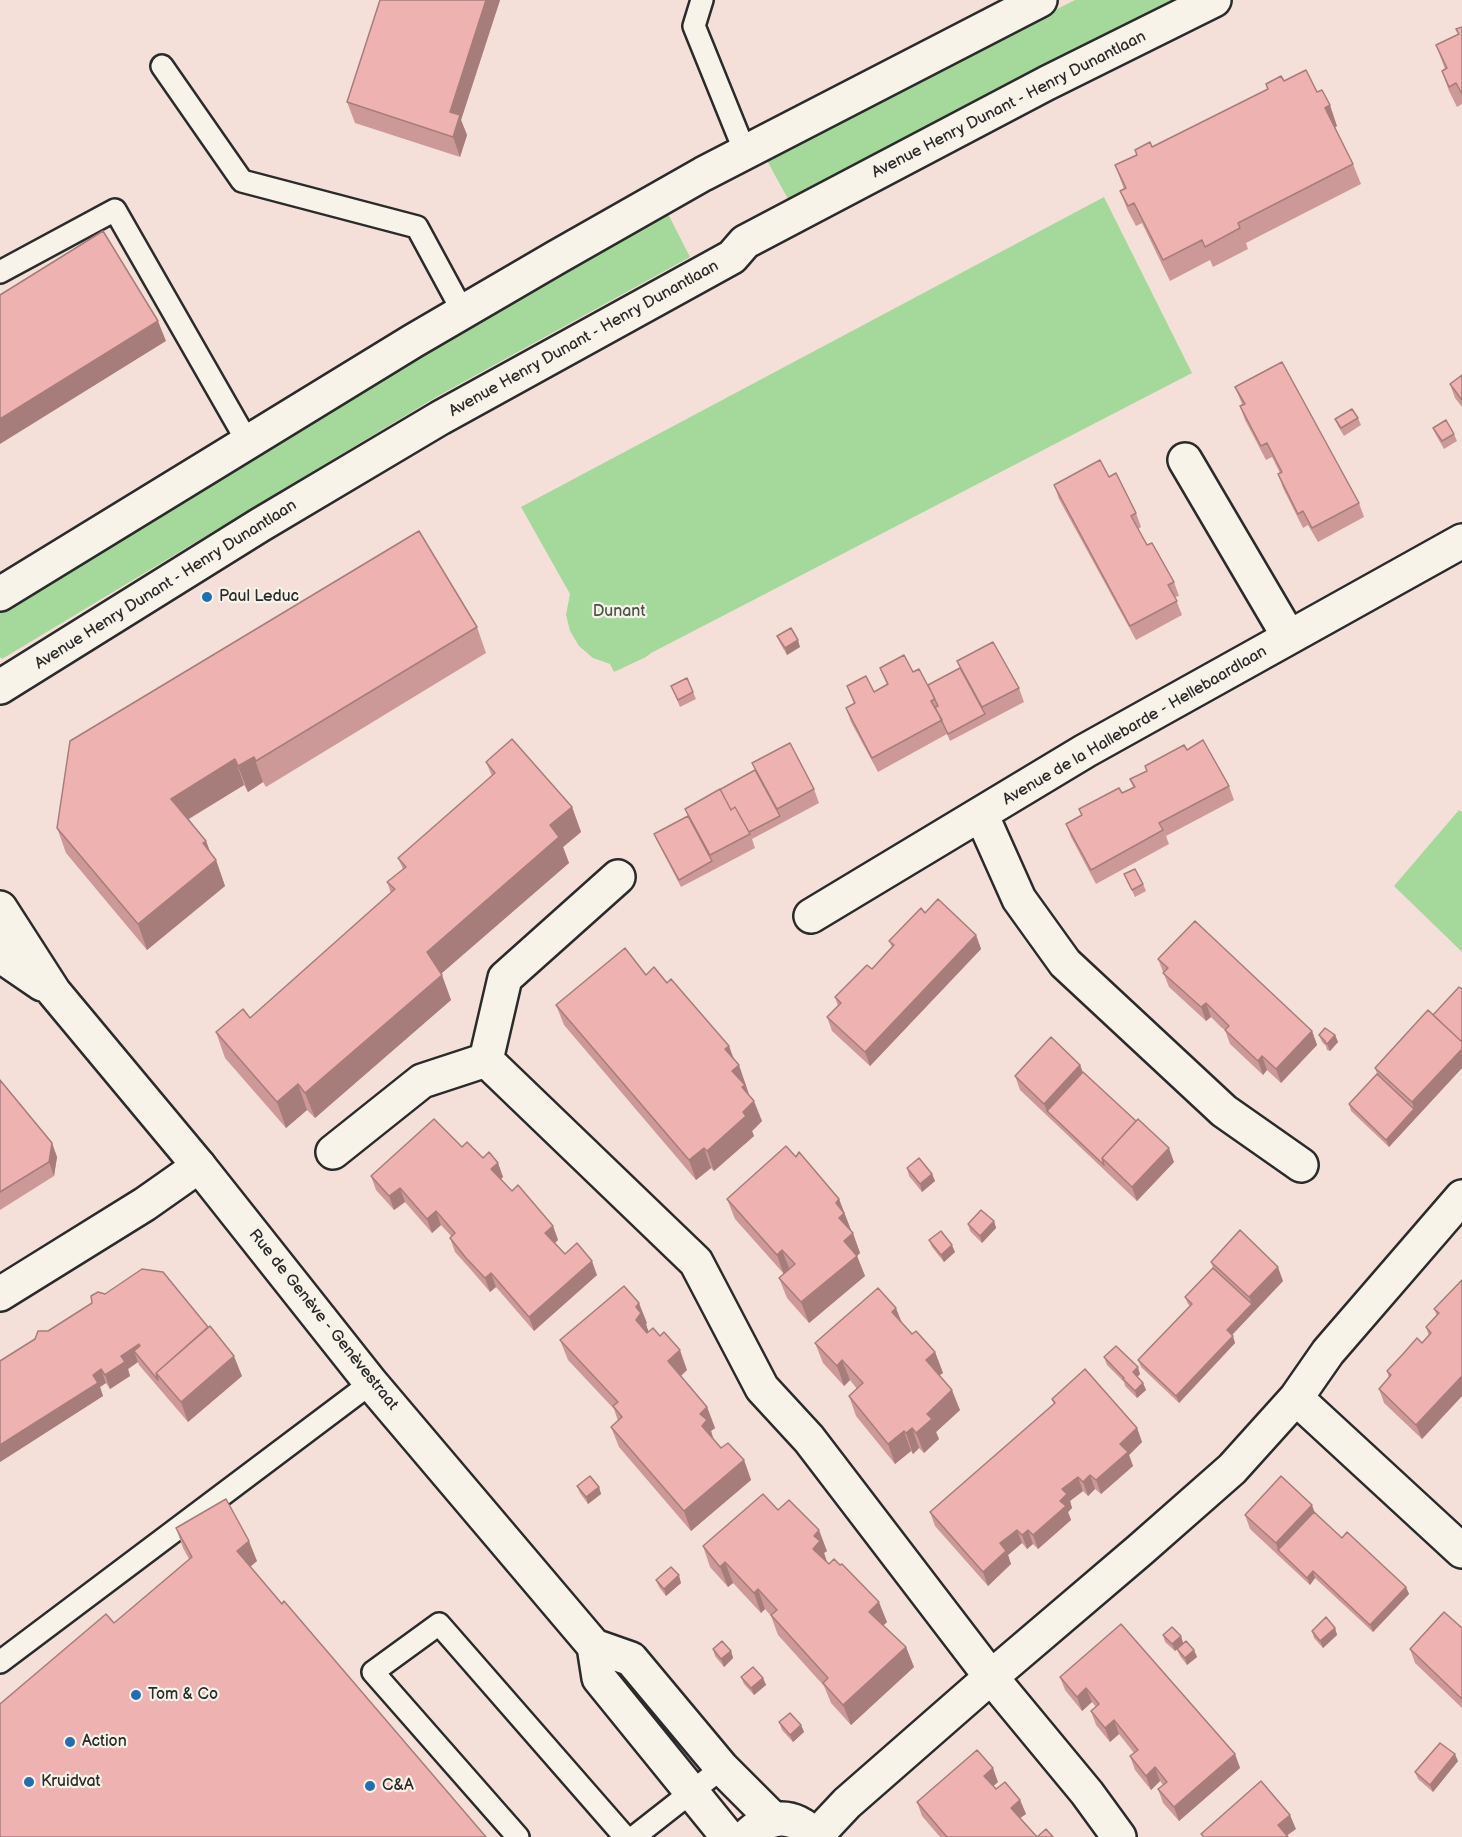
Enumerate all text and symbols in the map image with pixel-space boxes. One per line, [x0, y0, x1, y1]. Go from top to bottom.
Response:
street label: Avenue Henry Dunant - Henry Dunantlaan [869, 27, 1149, 183]
street label: Avenue Henry Dunant - Henry Dunantlaan [446, 257, 722, 421]
street label: Avenue Henry Dunant - Henry Dunantlaan [32, 496, 300, 674]
place label: Paul Leduc [219, 587, 299, 607]
marker: Paul Leduc [200, 590, 214, 604]
park label: Dunant [593, 602, 645, 622]
street label: Avenue de la Hallebarde - Hellebaardlaan [1000, 642, 1270, 810]
street label: Rue de Genève - Genèvestraat [244, 1226, 402, 1414]
place label: Tom & Co [148, 1685, 218, 1705]
marker: Tom & Co [129, 1688, 143, 1702]
place label: Action [82, 1732, 127, 1752]
marker: Action [63, 1735, 77, 1749]
place label: Kruidvat [41, 1772, 100, 1792]
marker: Kruidvat [22, 1775, 36, 1789]
place label: C&A [382, 1776, 414, 1796]
marker: C&A [363, 1779, 377, 1793]

